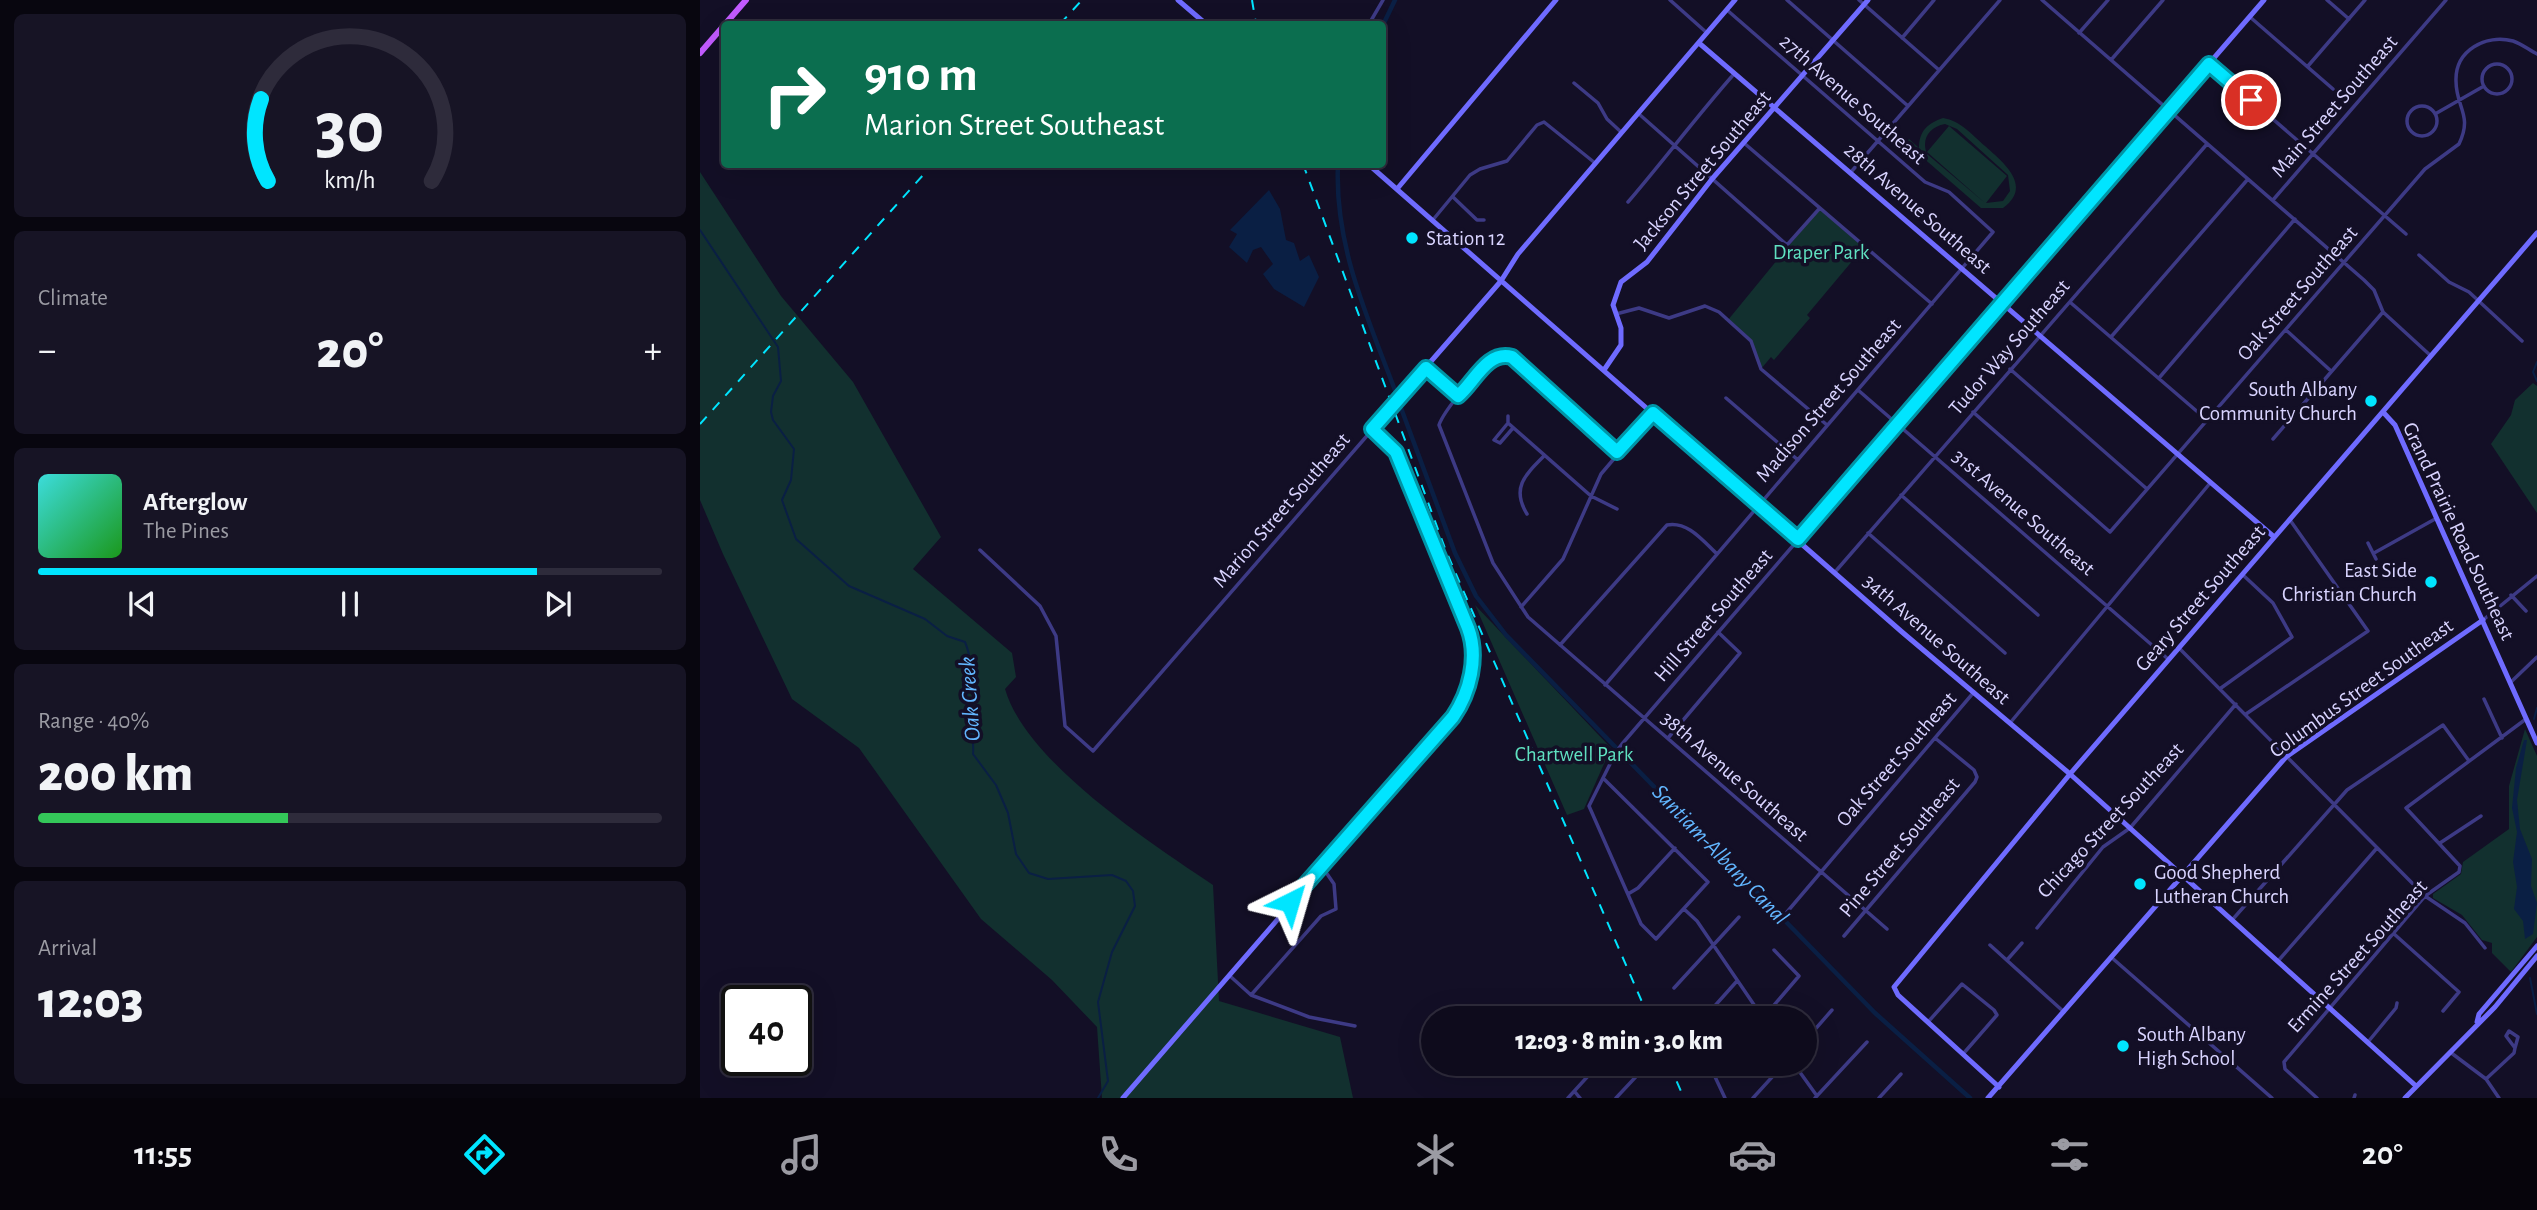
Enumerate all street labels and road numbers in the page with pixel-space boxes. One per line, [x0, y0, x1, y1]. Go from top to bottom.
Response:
street label: 27th Avenue Southeast [1776, 30, 1930, 169]
street label: Main Street Southeast [2267, 31, 2402, 181]
street label: Jackson Street Southeast [1630, 87, 1775, 254]
street label: 28th Avenue Southeast [1840, 139, 1995, 278]
street label: Oak Street Southeast [2233, 222, 2362, 365]
street label: Tudor Way Southeast [1945, 275, 2074, 419]
street label: Madison Street Southeast [1752, 314, 1905, 486]
street label: Grand Prairie Road Southeast [2399, 419, 2518, 644]
street label: Marion Street Southeast [1209, 429, 1354, 592]
street label: 31st Avenue Southeast [1949, 445, 2099, 580]
street label: Geary Street Southeast [2132, 521, 2269, 675]
street label: Hill Street Southeast [1650, 545, 1777, 686]
street label: 34th Avenue Southeast [1859, 570, 2014, 709]
street label: Columbus Street Southeast [2266, 615, 2457, 762]
street label: Oak Street Southeast [1832, 688, 1961, 831]
street label: 38th Avenue Southeast [1657, 707, 1812, 846]
street label: Chicago Street Southeast [2033, 739, 2188, 902]
street label: Pine Street Southeast [1835, 773, 1964, 921]
street label: Ermine Street Southeast [2284, 876, 2431, 1037]

